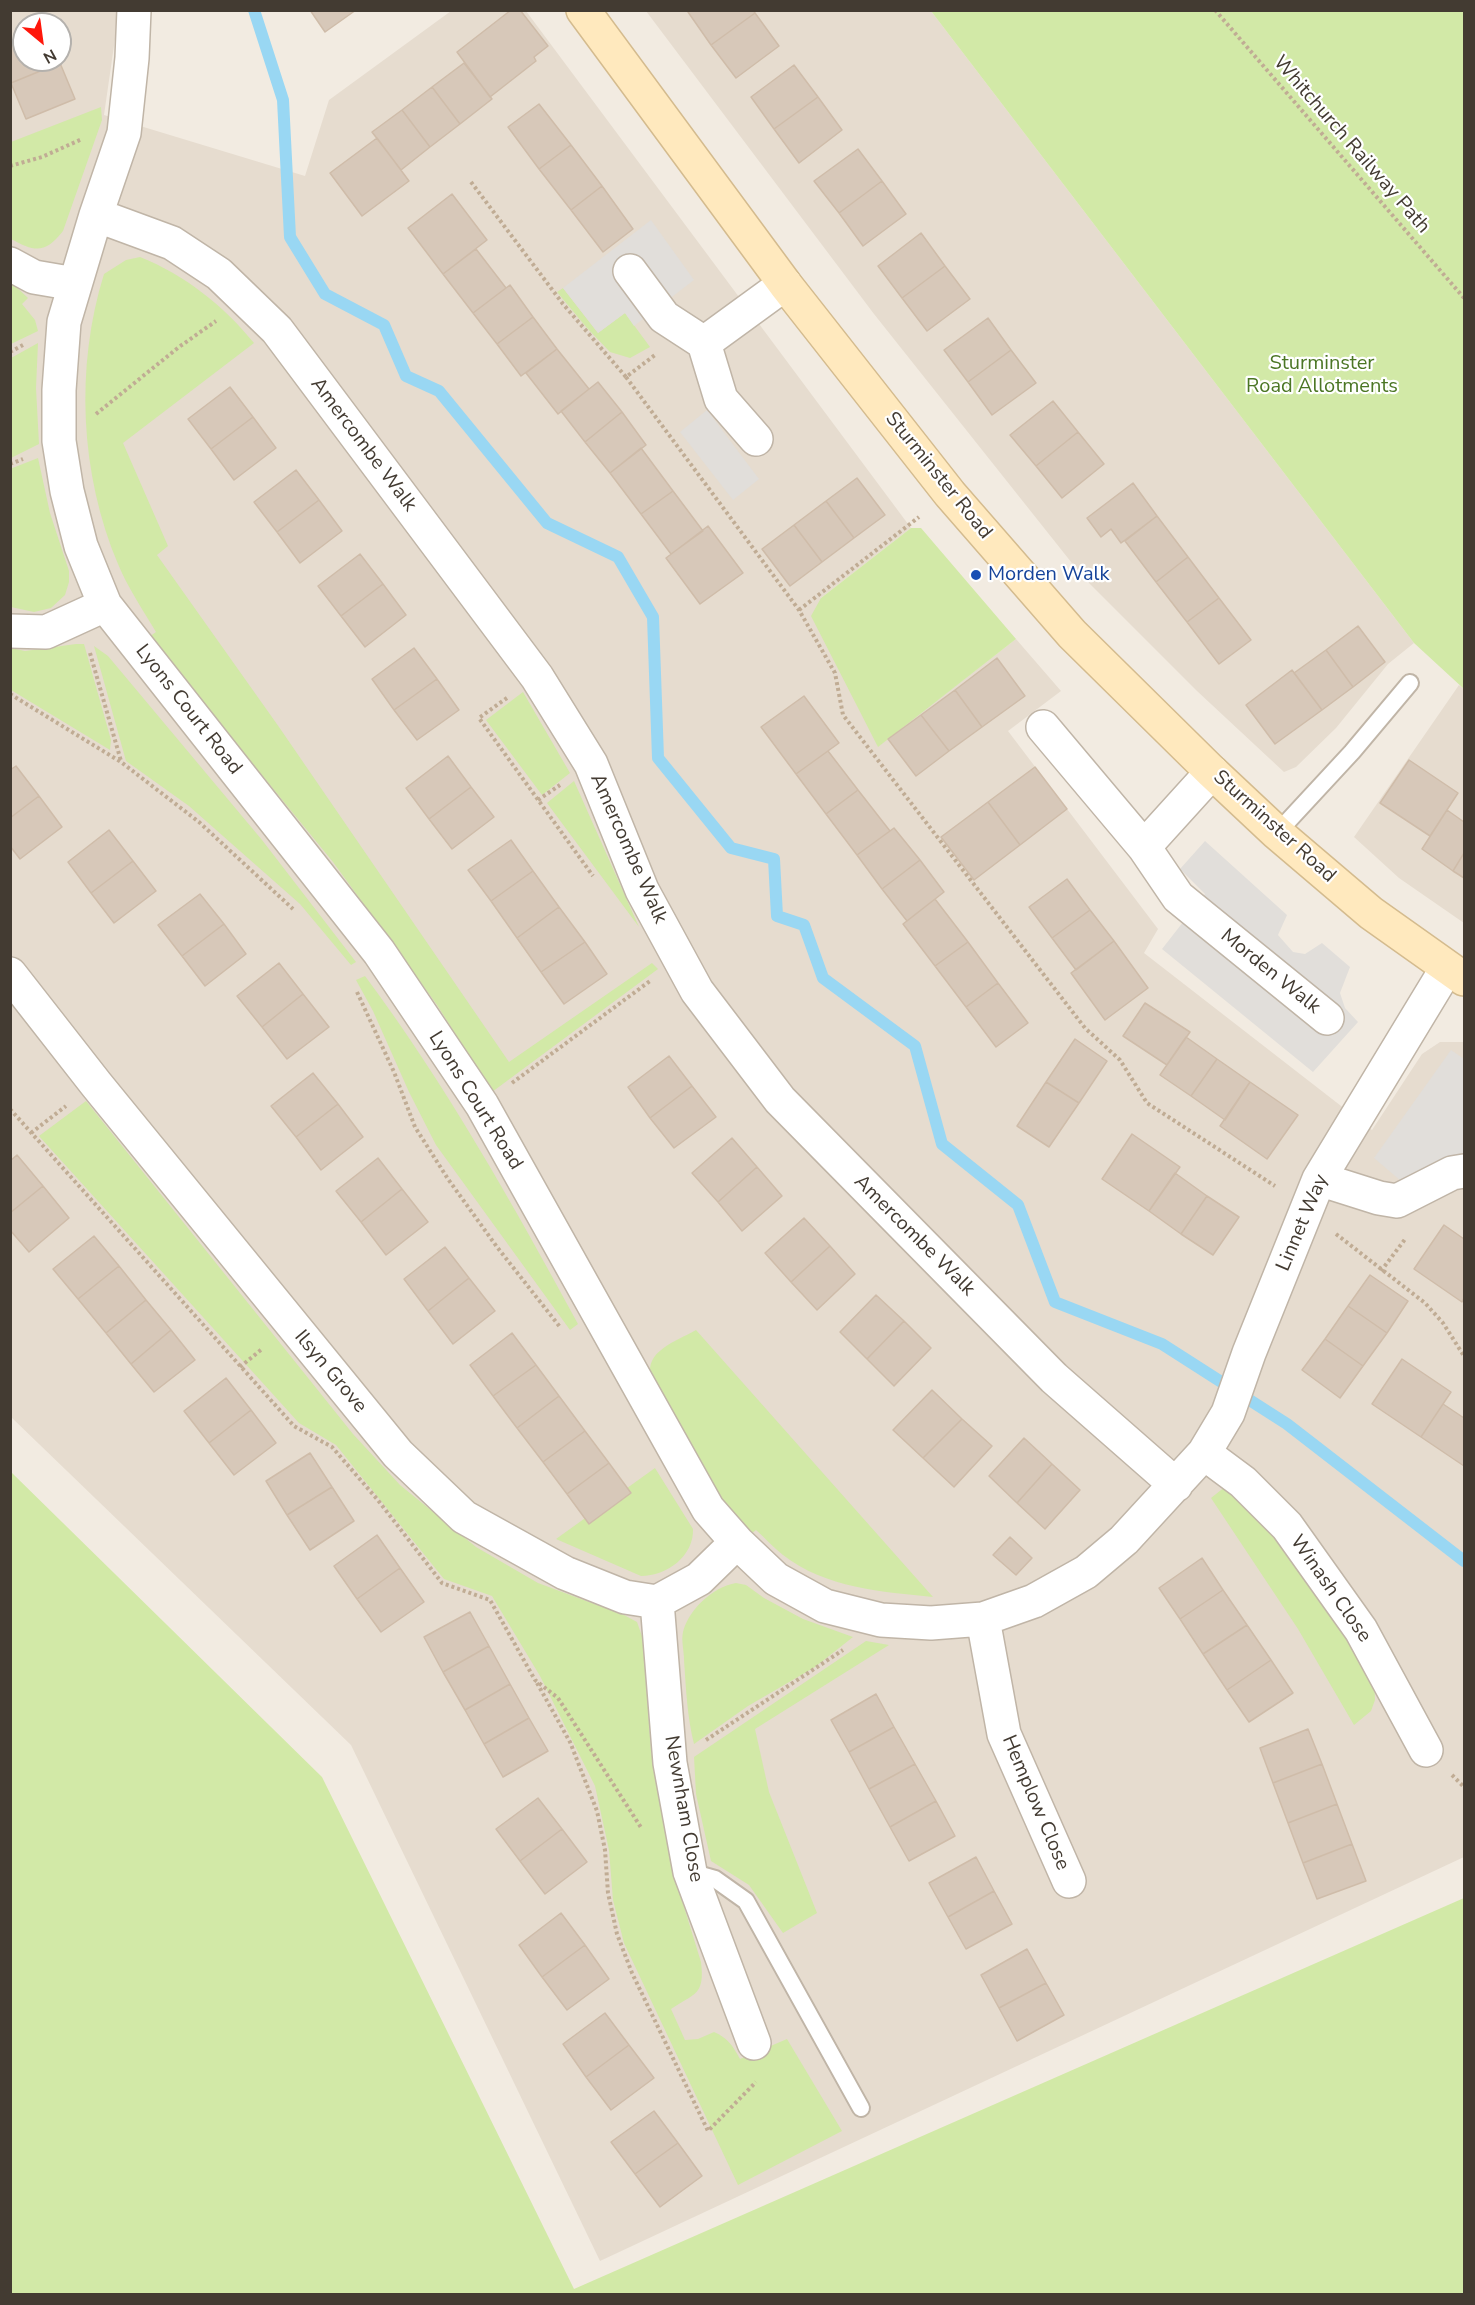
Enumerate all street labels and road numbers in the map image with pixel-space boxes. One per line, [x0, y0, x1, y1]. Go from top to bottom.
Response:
street label: Whitchurch Railway Path [1267, 51, 1435, 239]
street label: Amercombe Walk [305, 373, 421, 517]
street label: Sturminster Road [879, 408, 997, 544]
street label: Lyons Court Road [130, 640, 246, 780]
street label: Sturminster Road [1208, 766, 1340, 888]
street label: Amercombe Walk [584, 770, 672, 928]
street label: Morden Walk [1215, 924, 1325, 1020]
street label: Lyons Court Road [423, 1027, 527, 1175]
street label: Amercombe Walk [848, 1170, 980, 1302]
street label: Linnet Way [1272, 1171, 1334, 1275]
street label: Ilsyn Grove [289, 1326, 371, 1418]
street label: Winash Close [1284, 1531, 1376, 1647]
street label: Hemplow Close [996, 1732, 1074, 1874]
street label: Newnham Close [658, 1734, 708, 1884]

